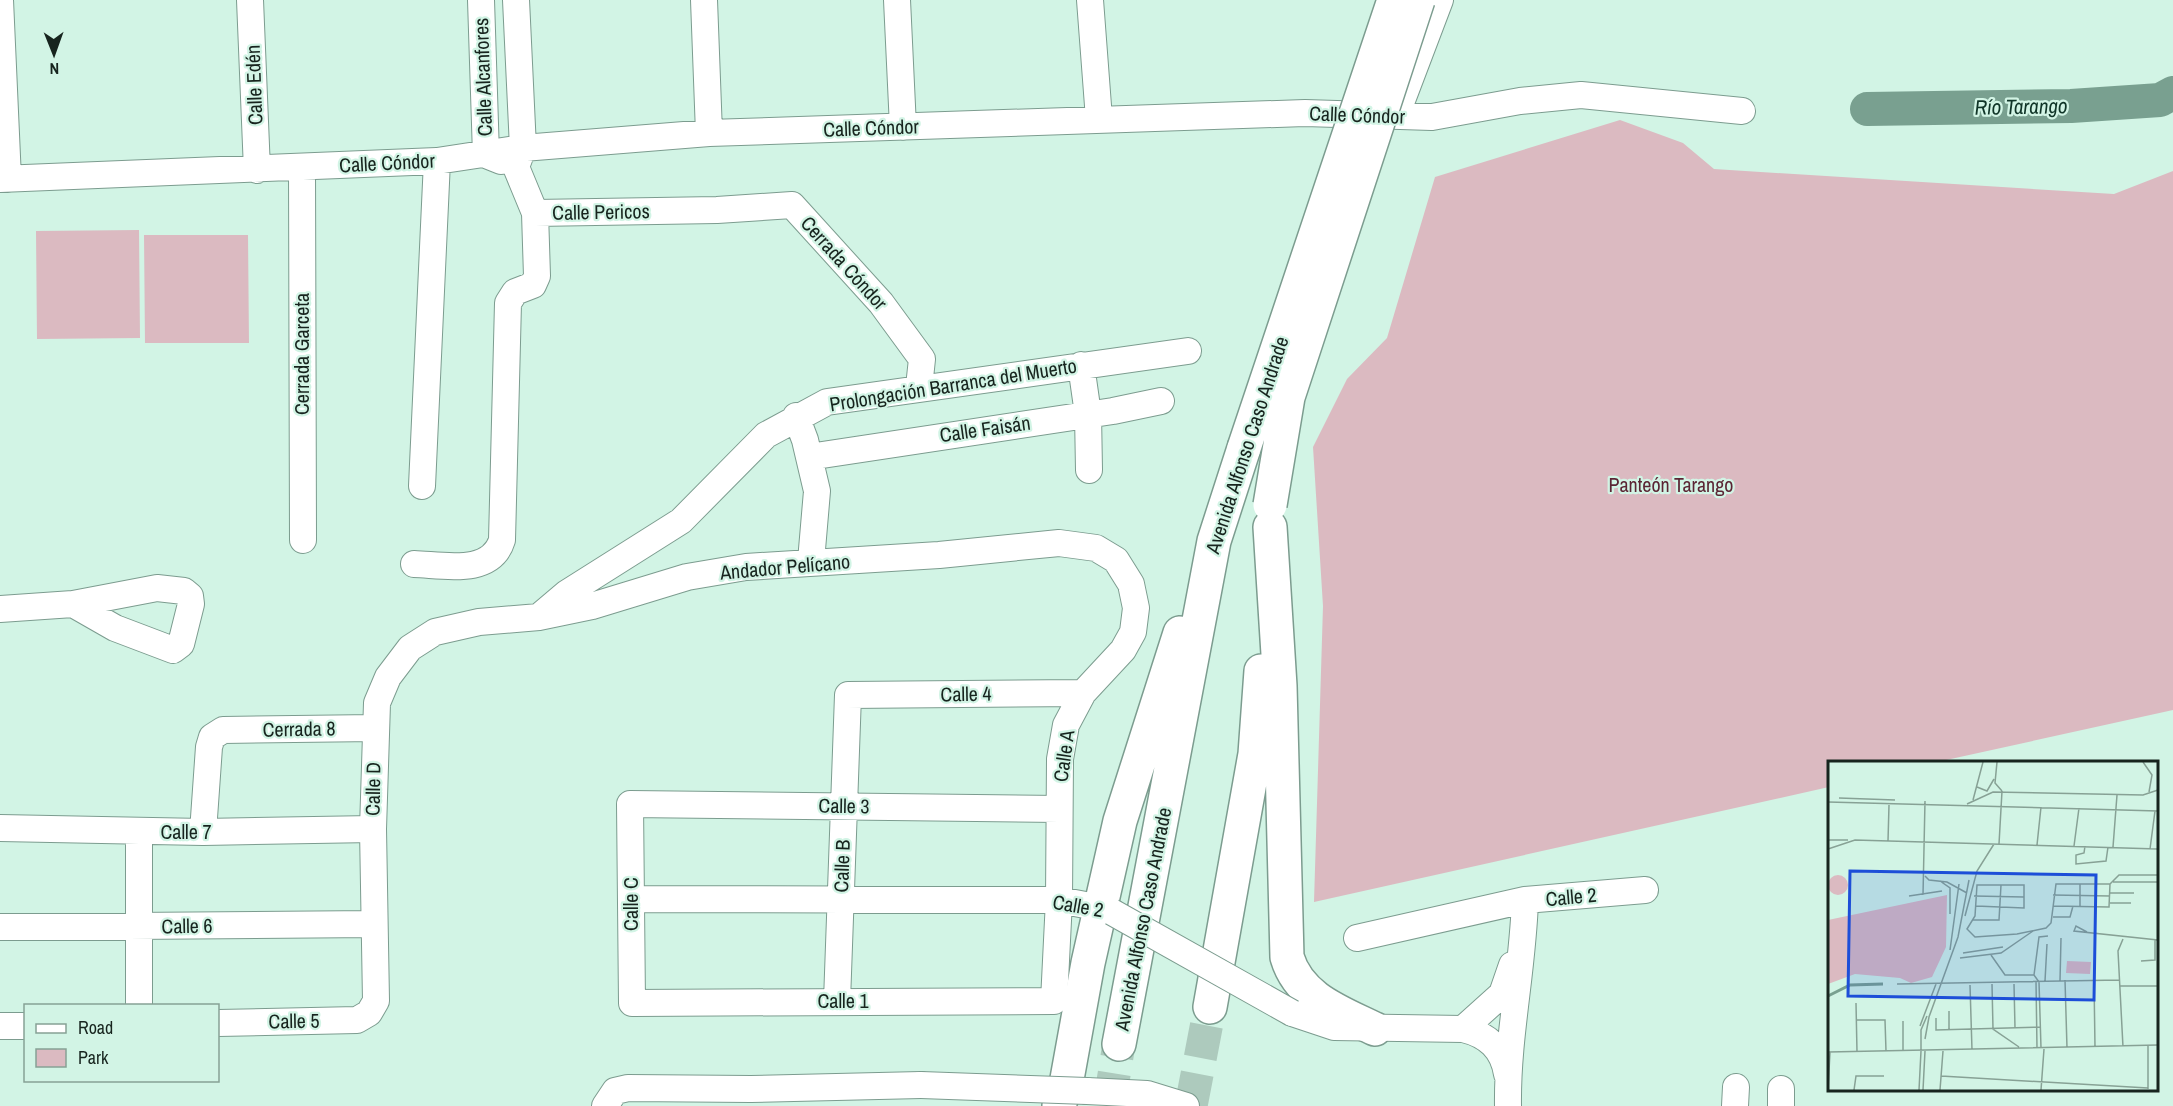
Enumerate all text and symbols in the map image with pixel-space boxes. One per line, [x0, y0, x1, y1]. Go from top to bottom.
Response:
street label: Calle Alcanfores [467, 17, 498, 137]
north arrow [24, 24, 84, 84]
street label: Calle Edén [239, 44, 268, 126]
text: N [49, 58, 59, 80]
water label: Río Tarango [1974, 91, 2068, 122]
street label: Calle Cóndor [1309, 99, 1406, 130]
street label: Calle Cóndor [823, 112, 920, 143]
street label: Calle Cóndor [338, 146, 436, 178]
street label: Calle Pericos [552, 197, 650, 226]
street label: Cerrada Cóndor [795, 210, 894, 316]
street label: Cerrada Garceta [288, 293, 315, 415]
street label: Avenida Alfonso Caso Andrade [1198, 333, 1294, 558]
street label: Prolongación Barranca del Muerto [827, 352, 1078, 417]
street label: Calle Faisán [938, 409, 1032, 448]
park label: Panteón Tarango [1609, 471, 1733, 498]
street label: Andador Pelícano [718, 547, 851, 586]
street label: Calle 4 [940, 680, 992, 707]
street label: Cerrada 8 [262, 714, 336, 743]
street label: Calle A [1047, 728, 1080, 784]
inset map [1828, 761, 2158, 1091]
street label: Calle D [359, 762, 386, 816]
street label: Calle 3 [818, 792, 870, 819]
street label: Avenida Alfonso Caso Andrade [1107, 805, 1177, 1034]
street label: Calle 7 [160, 818, 212, 845]
street label: Calle B [827, 839, 856, 893]
street label: Calle C [617, 877, 644, 931]
street label: Calle 2 [1544, 881, 1598, 912]
street label: Calle 2 [1051, 888, 1106, 923]
street label: Calle 6 [161, 912, 213, 939]
street label: Calle 1 [817, 987, 869, 1014]
legend [24, 1004, 219, 1082]
street label: Calle 5 [268, 1007, 320, 1034]
text: Road [78, 1015, 113, 1040]
text: Park [78, 1045, 109, 1070]

